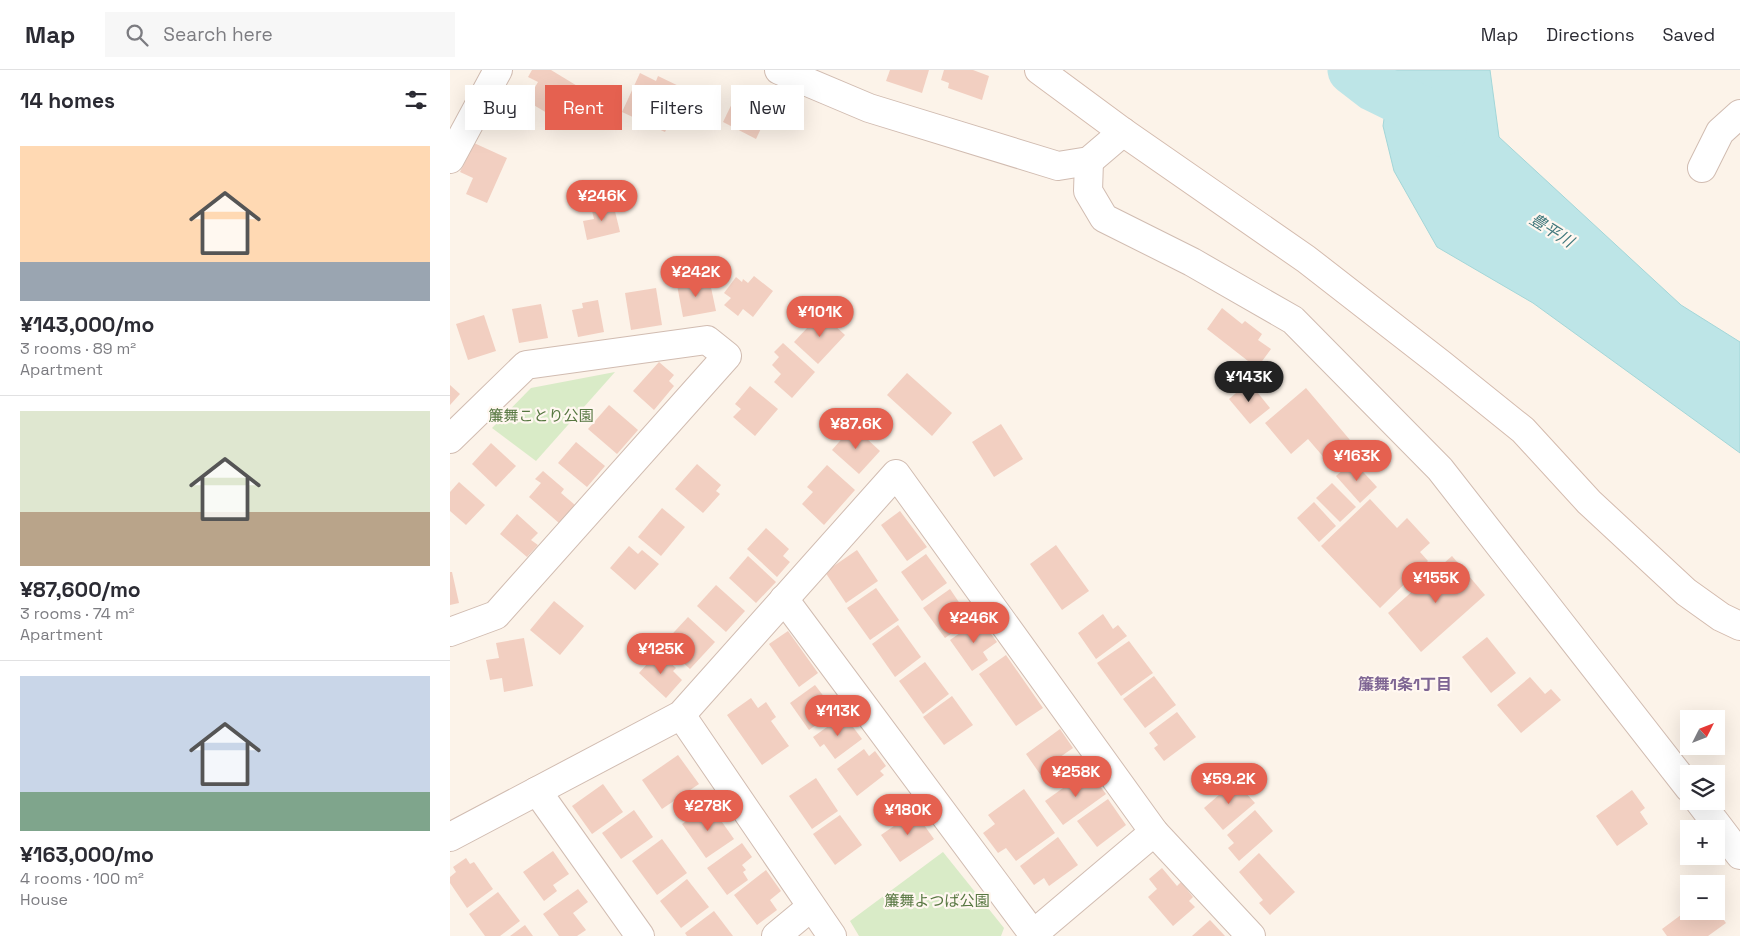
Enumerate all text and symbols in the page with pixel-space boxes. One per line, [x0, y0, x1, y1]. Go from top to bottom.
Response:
search box [105, 12, 455, 57]
text: Map [25, 19, 75, 50]
icon: search [123, 21, 151, 49]
text: Search here [163, 22, 273, 47]
text: Map [1481, 23, 1518, 46]
text: Directions [1546, 23, 1635, 46]
text: Saved [1663, 23, 1715, 46]
chip: Buy [465, 85, 535, 130]
chip: Rent [545, 85, 622, 130]
chip: Filters [632, 85, 721, 130]
chip: New [731, 85, 804, 130]
icon: filters [402, 86, 430, 114]
text: 14 homes [20, 87, 115, 114]
icon: home [180, 178, 270, 268]
pin: ¥246K [567, 180, 637, 222]
text: ¥246K [577, 185, 627, 206]
water label: 豊平川 [1526, 209, 1579, 253]
pin: ¥242K [661, 256, 731, 298]
text: ¥242K [672, 261, 720, 282]
pin: ¥101K [785, 296, 855, 338]
text: ¥101K [798, 301, 842, 322]
text: ¥143,000/mo [20, 311, 154, 338]
text: 3 rooms · 89 m² [20, 338, 136, 359]
text: Apartment [20, 359, 103, 380]
pin: ¥143K [1214, 360, 1284, 403]
text: ¥143K [1225, 366, 1273, 387]
park label: 簾舞ことり公園 [488, 406, 594, 425]
pin: ¥87.6K [815, 408, 897, 450]
text: ¥87.6K [830, 413, 882, 434]
pin: ¥163K [1322, 440, 1392, 482]
icon: home [180, 444, 270, 534]
text: ¥163K [1334, 445, 1380, 466]
pin: ¥155K [1401, 562, 1471, 604]
text: ¥155K [1413, 567, 1459, 588]
text: ¥87,600/mo [20, 576, 141, 603]
pin: ¥246K [939, 602, 1009, 644]
text: 3 rooms · 74 m² [20, 603, 135, 624]
text: ¥246K [949, 607, 999, 628]
text: Apartment [20, 624, 103, 645]
pin: ¥125K [626, 632, 696, 675]
text: ¥125K [638, 638, 684, 659]
district label: 簾舞1条1丁目 [1358, 674, 1452, 695]
pin: ¥113K [803, 694, 873, 737]
text: ¥113K [816, 700, 860, 721]
icon: home [180, 709, 270, 799]
north arrow [1680, 710, 1725, 755]
map controls [1680, 710, 1725, 920]
pin: ¥258K [1041, 756, 1111, 798]
text: ¥258K [1052, 761, 1100, 782]
pin: ¥59.2K [1188, 762, 1270, 805]
button: layers [1680, 765, 1725, 810]
text: ¥59.2K [1202, 768, 1256, 789]
pin: ¥278K [673, 790, 743, 832]
pin: ¥180K [873, 794, 943, 836]
text: ¥278K [684, 795, 732, 816]
text: ¥180K [884, 799, 932, 820]
button: + [1680, 820, 1725, 865]
text: ¥163,000/mo [20, 841, 154, 868]
text: 4 rooms · 100 m² [20, 868, 144, 889]
button: − [1680, 875, 1725, 920]
text: House [20, 889, 68, 910]
park label: 簾舞よつば公園 [884, 891, 990, 910]

